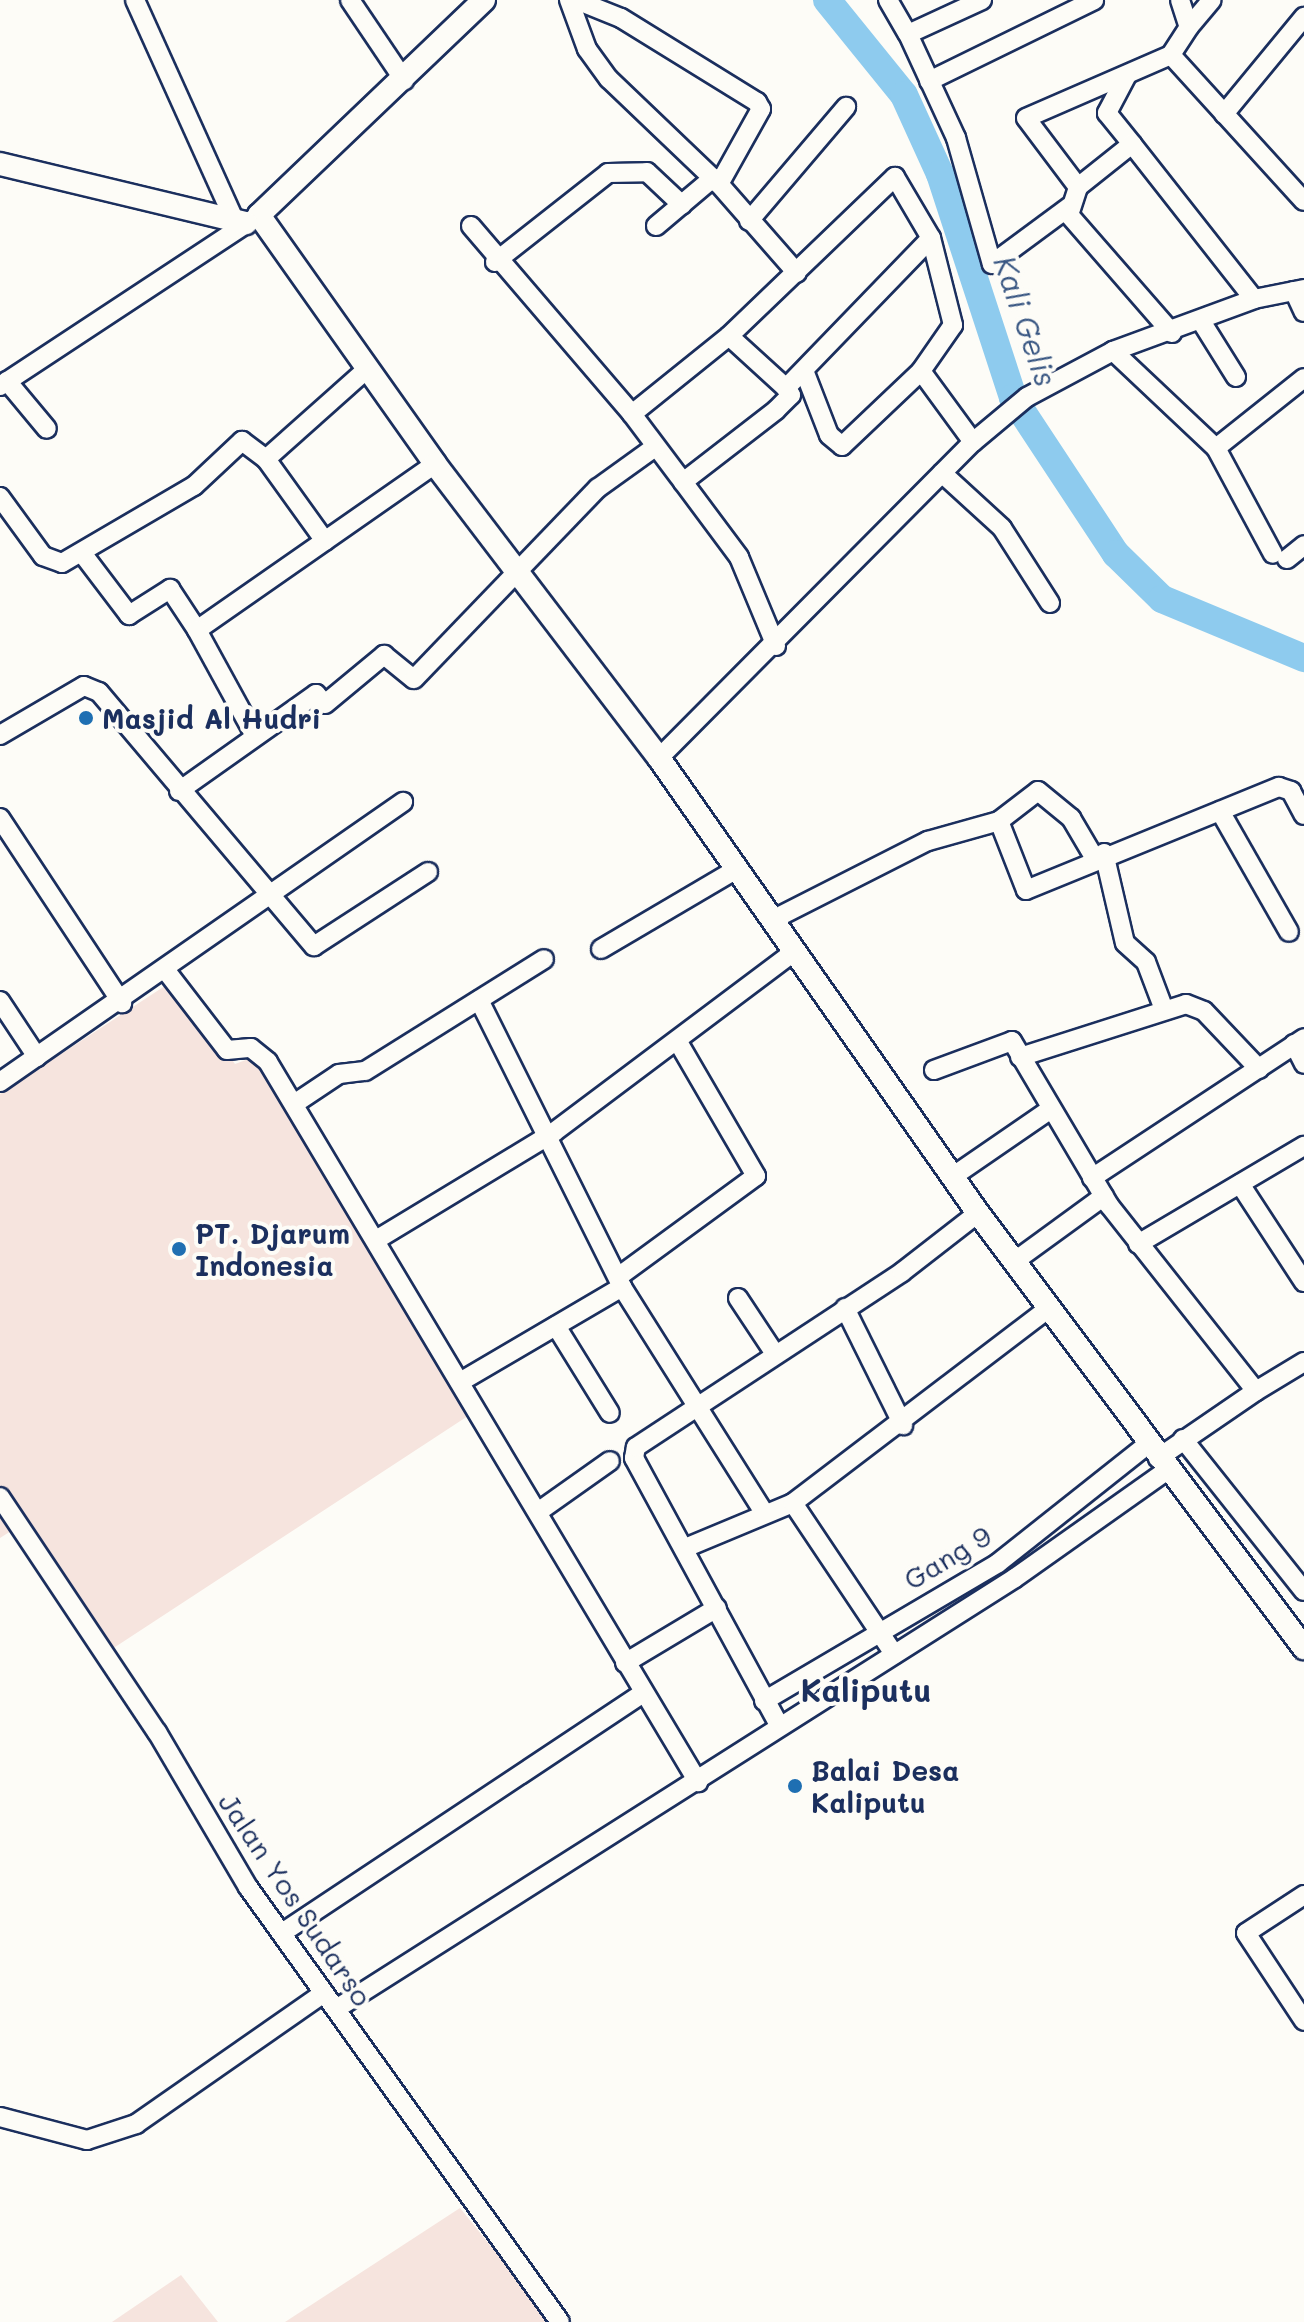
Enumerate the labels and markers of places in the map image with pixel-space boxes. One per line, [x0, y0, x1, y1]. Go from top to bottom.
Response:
place label: Masjid Al Hudri [102, 701, 321, 735]
marker: Masjid Al Hudri [77, 709, 95, 727]
place label: PT. Djarum Indonesia [195, 1216, 350, 1282]
marker: PT. Djarum Indonesia [170, 1240, 188, 1258]
place label: Balai Desa Kaliputu [811, 1753, 959, 1819]
marker: Balai Desa Kaliputu [786, 1777, 804, 1795]

